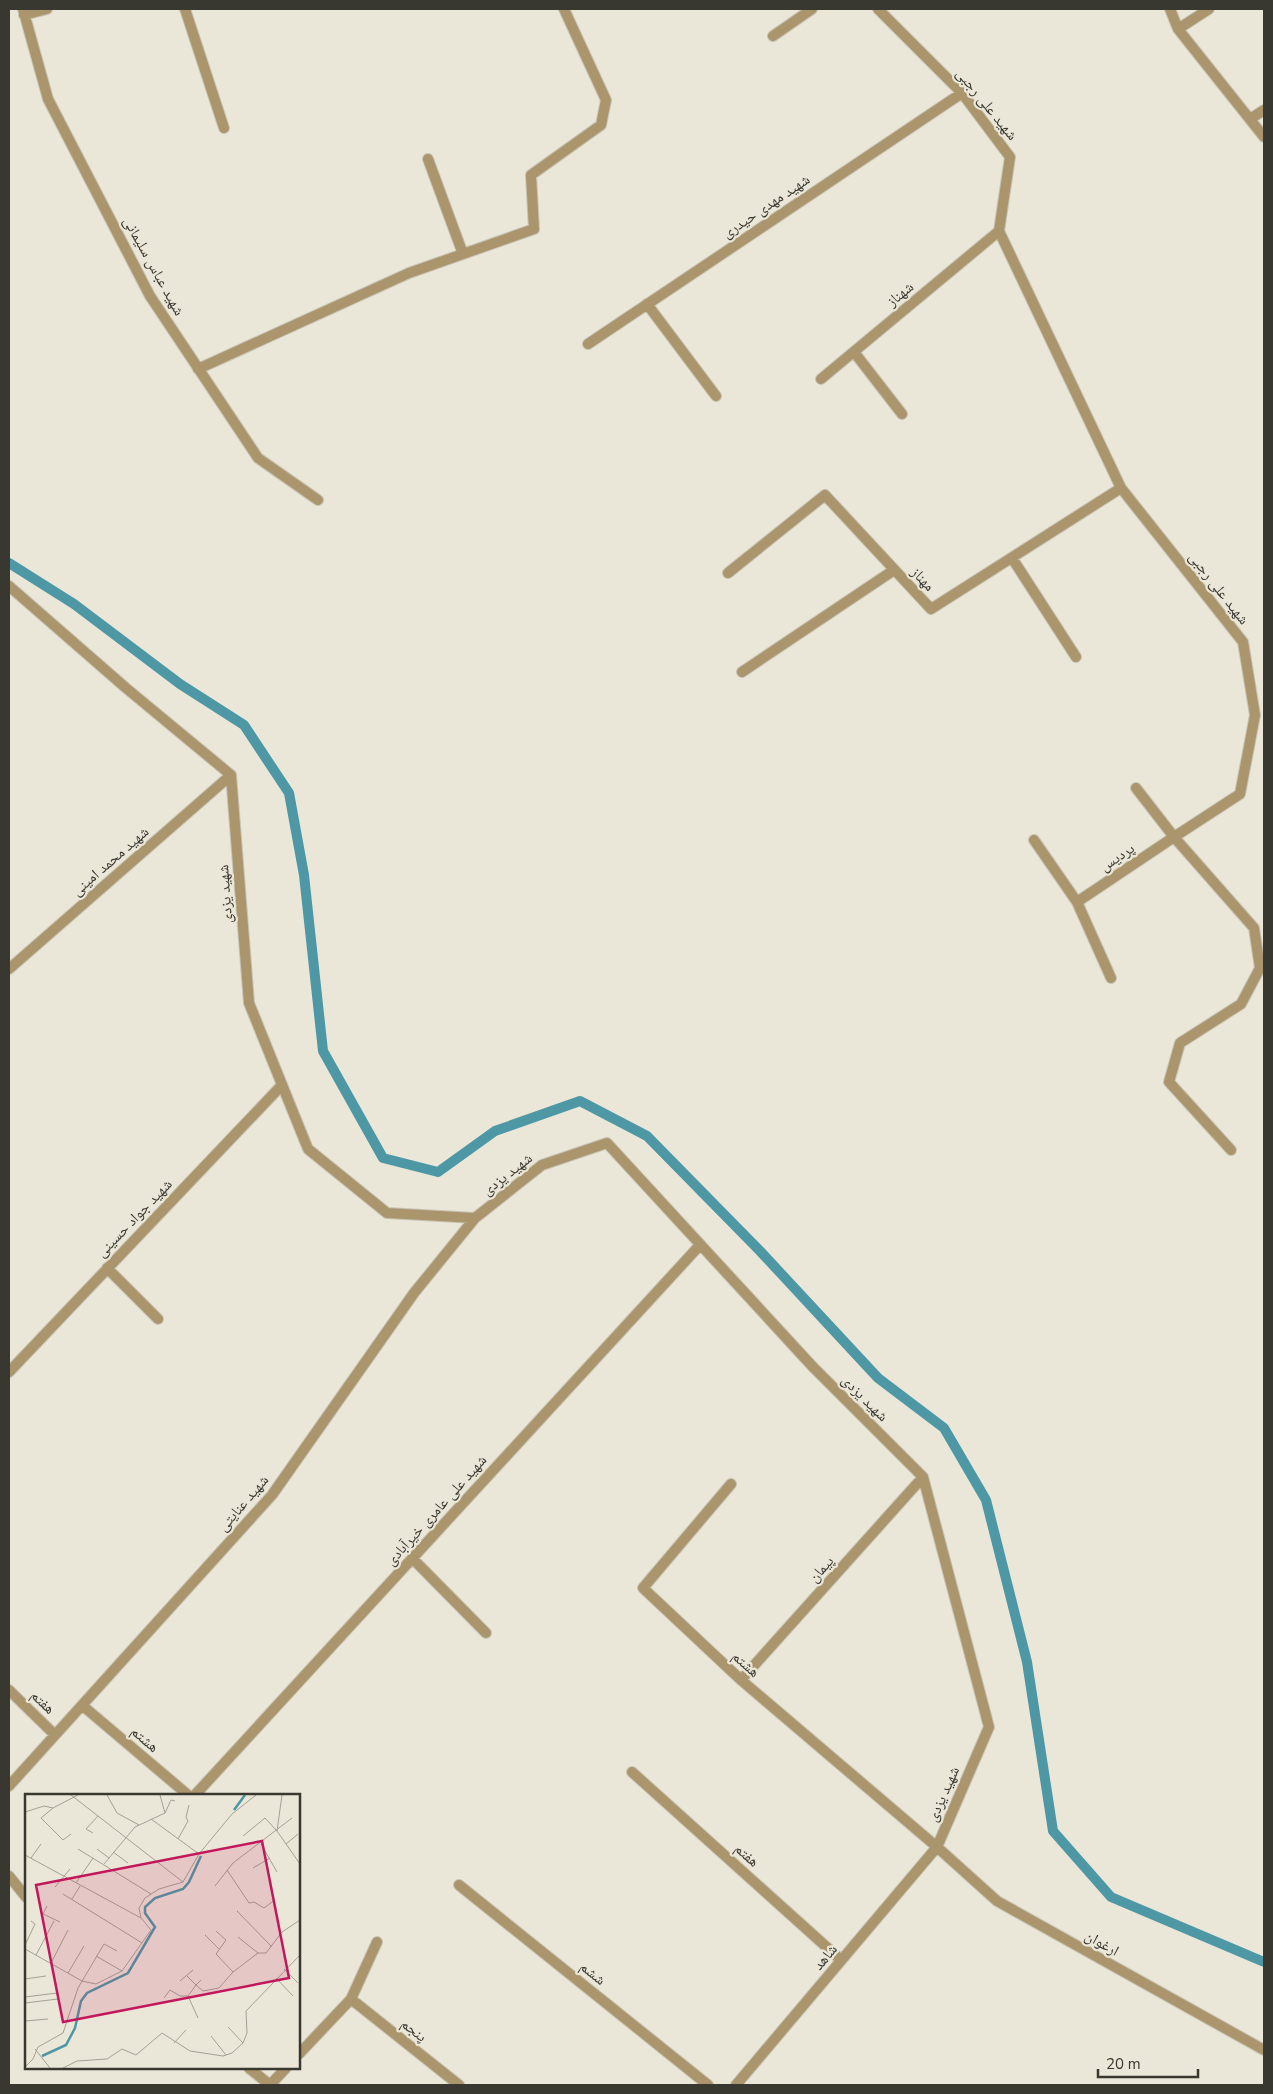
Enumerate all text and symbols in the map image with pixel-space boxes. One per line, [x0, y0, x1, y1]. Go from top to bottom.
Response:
street label: شهید علی رجبی [952, 64, 1022, 144]
street label: شهید مهدی حیدری [718, 169, 814, 243]
street label: شهید عباس سلیمانی [119, 213, 189, 319]
street label: شهناز [881, 277, 918, 312]
street label: شهید علی رجبی [1184, 547, 1254, 629]
street label: مهناز [906, 562, 939, 596]
street label: شهید محمد امینی [67, 822, 153, 900]
street label: پردیس [1096, 838, 1138, 876]
street label: شهید یزدی [213, 864, 237, 924]
street label: شهید یزدی [478, 1148, 536, 1200]
street label: شهید جواد حسینی [91, 1174, 177, 1262]
street label: شهید یزدی [837, 1370, 893, 1426]
street label: شهید علی عامری خیرآبادی [381, 1450, 491, 1570]
street label: شهید عنایتی [213, 1470, 273, 1535]
street label: پیمان [804, 1551, 838, 1587]
street label: هشتم [728, 1646, 764, 1682]
street label: هفتم [26, 1686, 60, 1718]
street label: هشتم [127, 1721, 163, 1757]
street label: شهید یزدی [922, 1763, 964, 1825]
inset map [25, 1794, 300, 2069]
street label: هفتم [730, 1839, 764, 1871]
street label: ارغوان [1081, 1925, 1123, 1961]
street label: شاهد [808, 1940, 842, 1974]
street label: ششم [576, 1956, 610, 1990]
street label: پنجم [397, 2014, 431, 2046]
scale bar [1098, 2046, 1198, 2078]
text: 20 m [1106, 2054, 1141, 2074]

